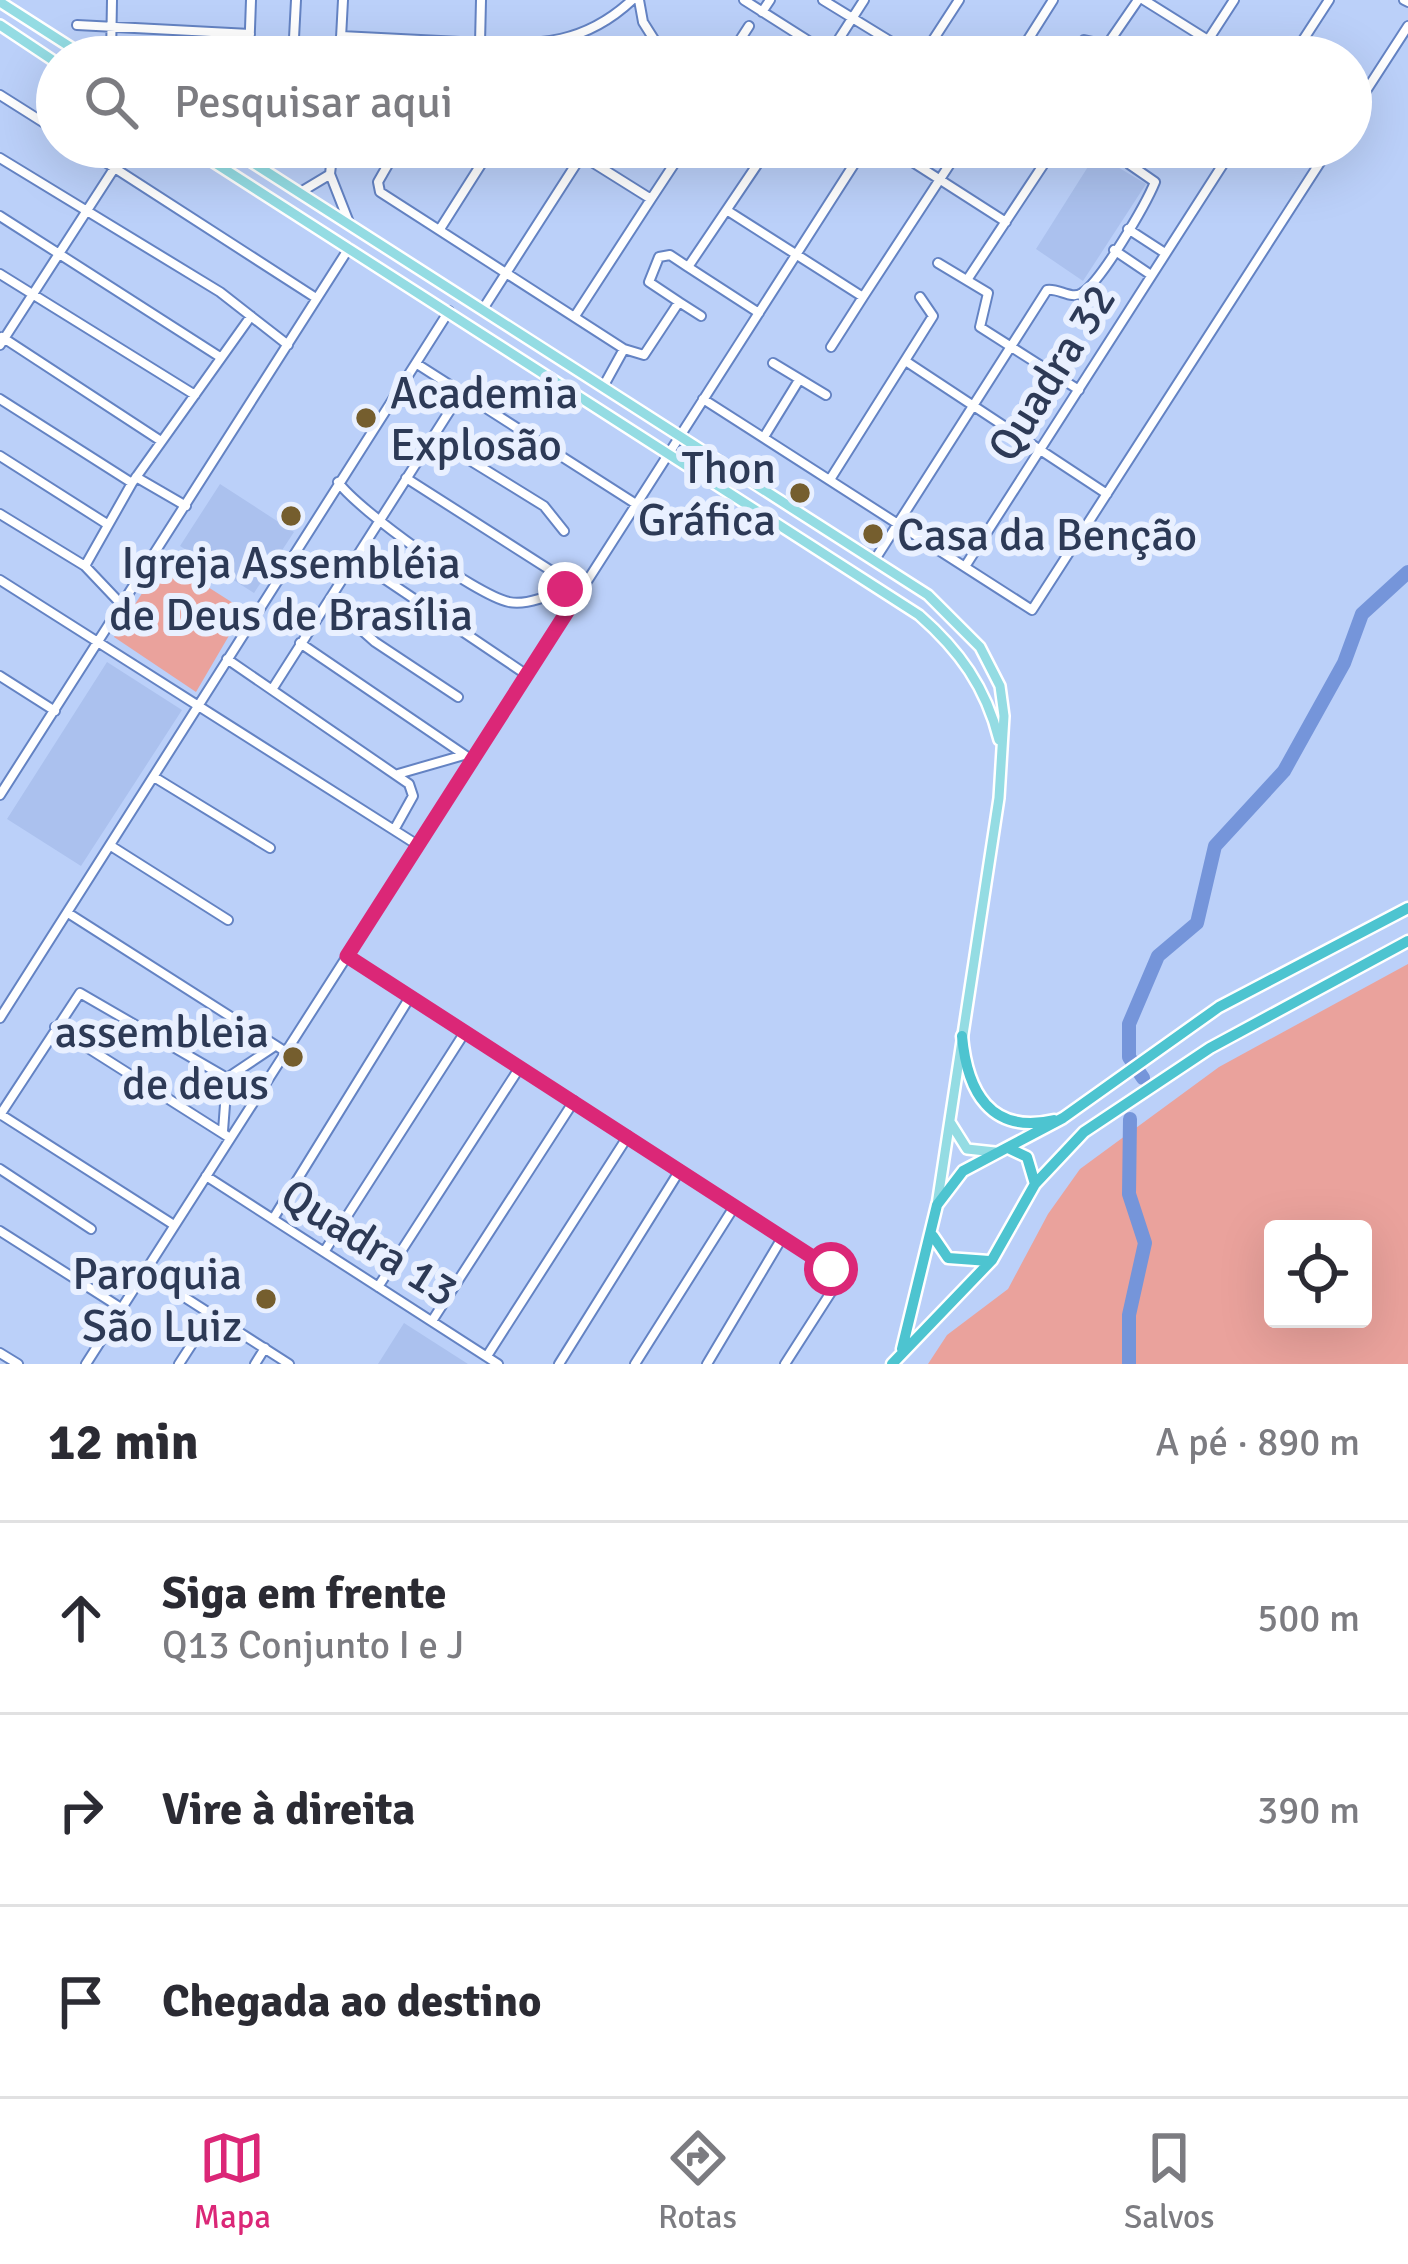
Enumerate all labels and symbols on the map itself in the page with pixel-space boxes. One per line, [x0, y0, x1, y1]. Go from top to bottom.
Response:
street label: Quadra 32 [976, 274, 1128, 471]
place label: Academia Explosão [390, 366, 578, 473]
marker: Academia Explosão [353, 405, 379, 431]
place label: Thon Gráfica [638, 441, 776, 548]
marker: Thon Gráfica [787, 480, 813, 506]
marker: Igreja Assembléia de Deus de Brasília [278, 503, 304, 529]
place label: Casa da Benção [897, 508, 1197, 563]
marker: Casa da Benção [860, 521, 886, 547]
place label: Igreja Assembléia de Deus de Brasília [109, 536, 473, 643]
route end [538, 562, 592, 616]
place label: assembleia de deus [54, 1005, 269, 1112]
marker: assembleia de deus [280, 1044, 306, 1070]
street label: Quadra 13 [271, 1167, 468, 1319]
route start [804, 1242, 858, 1296]
place label: Paroquia São Luiz [72, 1247, 242, 1354]
marker: Paroquia São Luiz [253, 1286, 279, 1312]

